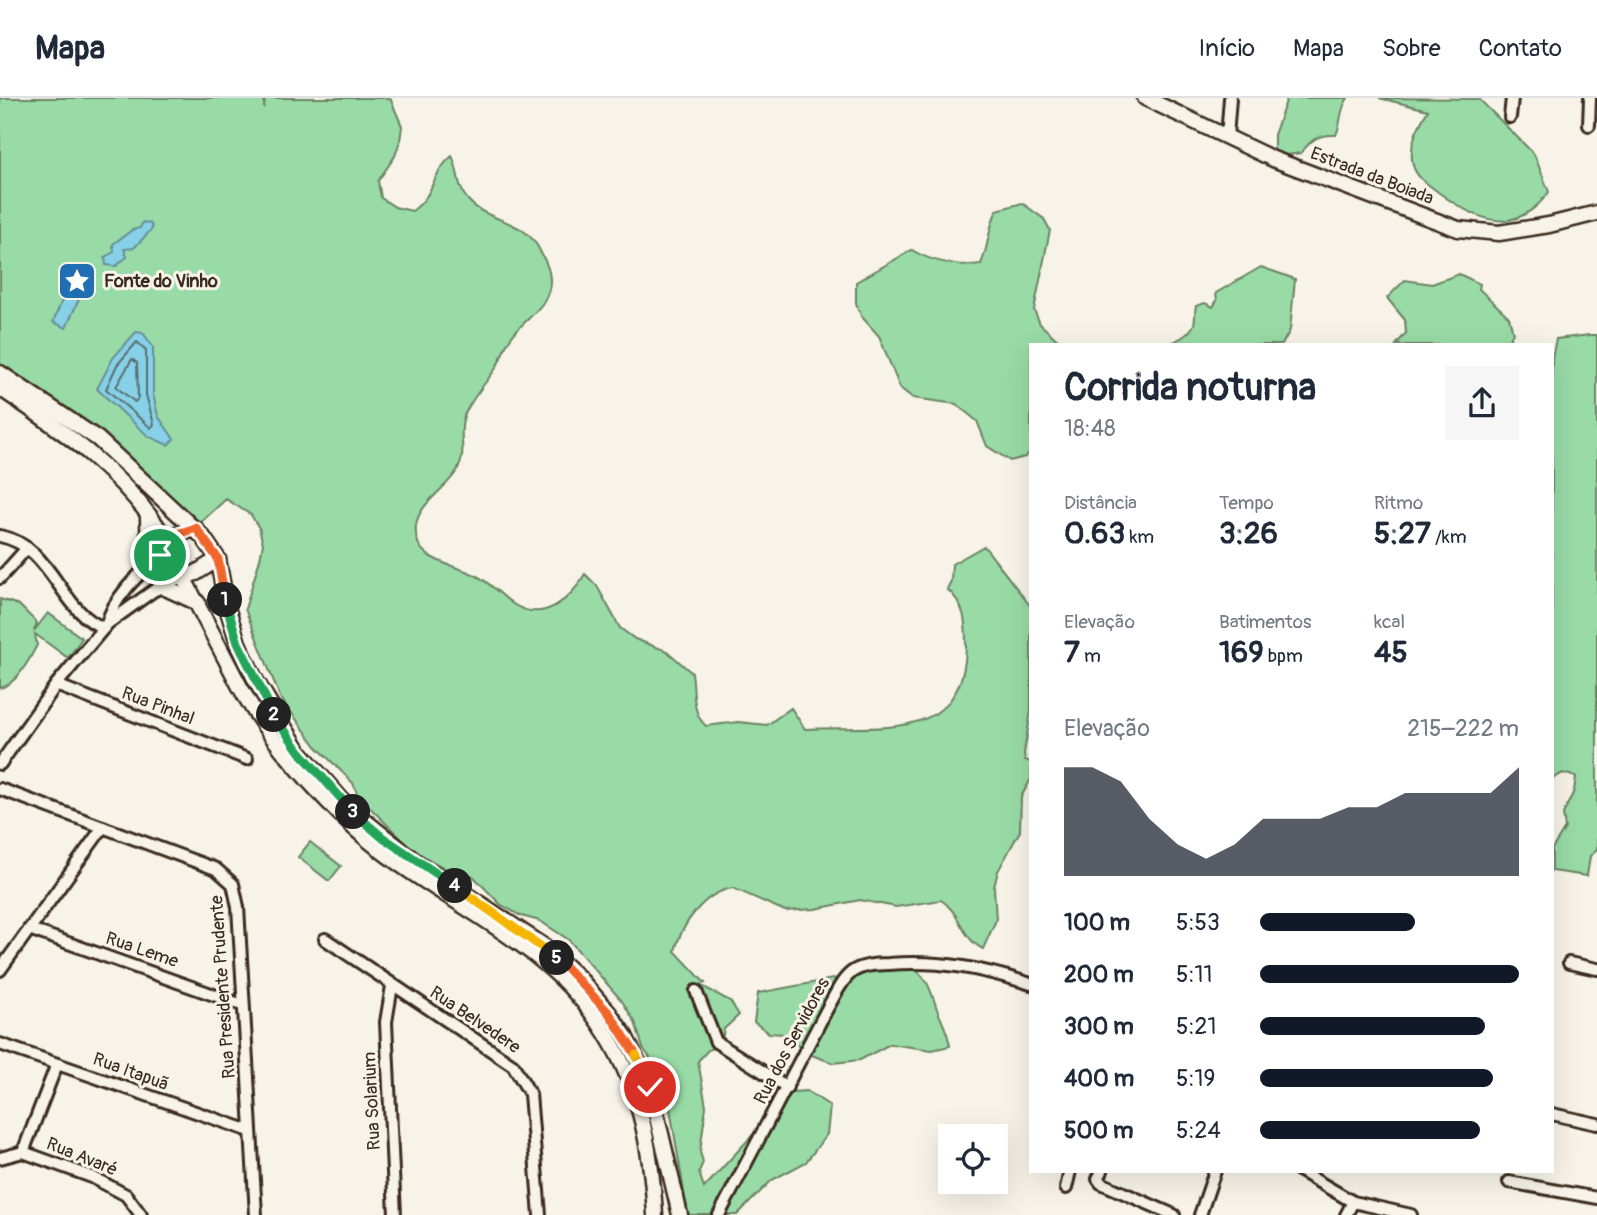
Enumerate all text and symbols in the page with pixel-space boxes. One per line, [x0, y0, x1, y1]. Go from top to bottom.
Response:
text: Mapa [35, 28, 105, 69]
text: Início [1199, 34, 1255, 63]
text: Mapa [1293, 34, 1344, 63]
text: Sobre [1382, 34, 1441, 63]
text: Contato [1479, 34, 1562, 63]
street label: Estrada da Boiada [1307, 142, 1437, 210]
place icon: Fonte do Vinho [56, 260, 98, 302]
place label: Fonte do Vinho [104, 270, 218, 293]
text: Corrida noturna [1064, 364, 1316, 412]
button: share [1445, 366, 1519, 440]
text: 18:48 [1064, 414, 1116, 443]
text: Distância [1064, 491, 1137, 515]
text: Tempo [1219, 491, 1274, 515]
text: Ritmo [1374, 491, 1423, 515]
text: 0.63 [1064, 515, 1125, 552]
text: 3:26 [1219, 515, 1278, 552]
text: 5:27 [1374, 515, 1431, 552]
pin [130, 525, 190, 585]
text: km [1125, 525, 1154, 549]
text: /km [1431, 525, 1467, 549]
icon: arrive [141, 536, 179, 574]
pin: 1 [208, 582, 243, 618]
text: 1 [221, 587, 228, 611]
text: Elevação [1064, 610, 1135, 634]
text: Batimentos [1219, 610, 1311, 634]
text: kcal [1374, 610, 1405, 634]
text: 7 [1064, 634, 1080, 671]
text: 169 [1219, 634, 1264, 671]
text: 45 [1374, 634, 1408, 671]
text: m [1080, 644, 1101, 668]
text: bpm [1264, 644, 1303, 668]
street label: Rua Pinhal [118, 682, 198, 730]
pin: 2 [256, 698, 292, 732]
text: 2 [268, 702, 279, 726]
text: Elevação [1064, 714, 1150, 743]
text: 215–222 m [1407, 714, 1519, 743]
pin: 3 [336, 794, 370, 830]
text: 3 [347, 799, 358, 823]
pin: 4 [438, 868, 472, 904]
text: 4 [449, 873, 460, 897]
street label: Rua Presidente Prudente [205, 894, 241, 1079]
text: 100 m [1064, 908, 1130, 937]
text: 5:53 [1176, 908, 1220, 937]
street label: Rua Leme [103, 927, 182, 973]
pin: 5 [540, 940, 574, 976]
text: 5 [551, 945, 562, 969]
text: 200 m [1064, 960, 1134, 989]
text: 5:11 [1176, 960, 1213, 989]
street label: Rua dos Servidores [749, 974, 835, 1108]
street label: Rua Belvedere [425, 981, 525, 1059]
text: 300 m [1064, 1012, 1134, 1041]
text: 5:21 [1176, 1012, 1216, 1041]
street label: Rua Itapuã [90, 1048, 172, 1096]
street label: Rua Solarium [358, 1051, 386, 1151]
pin [620, 1057, 680, 1117]
text: 400 m [1064, 1064, 1134, 1093]
text: 5:19 [1176, 1064, 1215, 1093]
icon: check [631, 1068, 669, 1106]
text: 500 m [1064, 1116, 1133, 1145]
text: 5:24 [1176, 1116, 1221, 1145]
map controls [938, 1124, 1008, 1194]
button: locate [938, 1124, 1008, 1194]
street label: Rua Avaré [43, 1132, 121, 1182]

